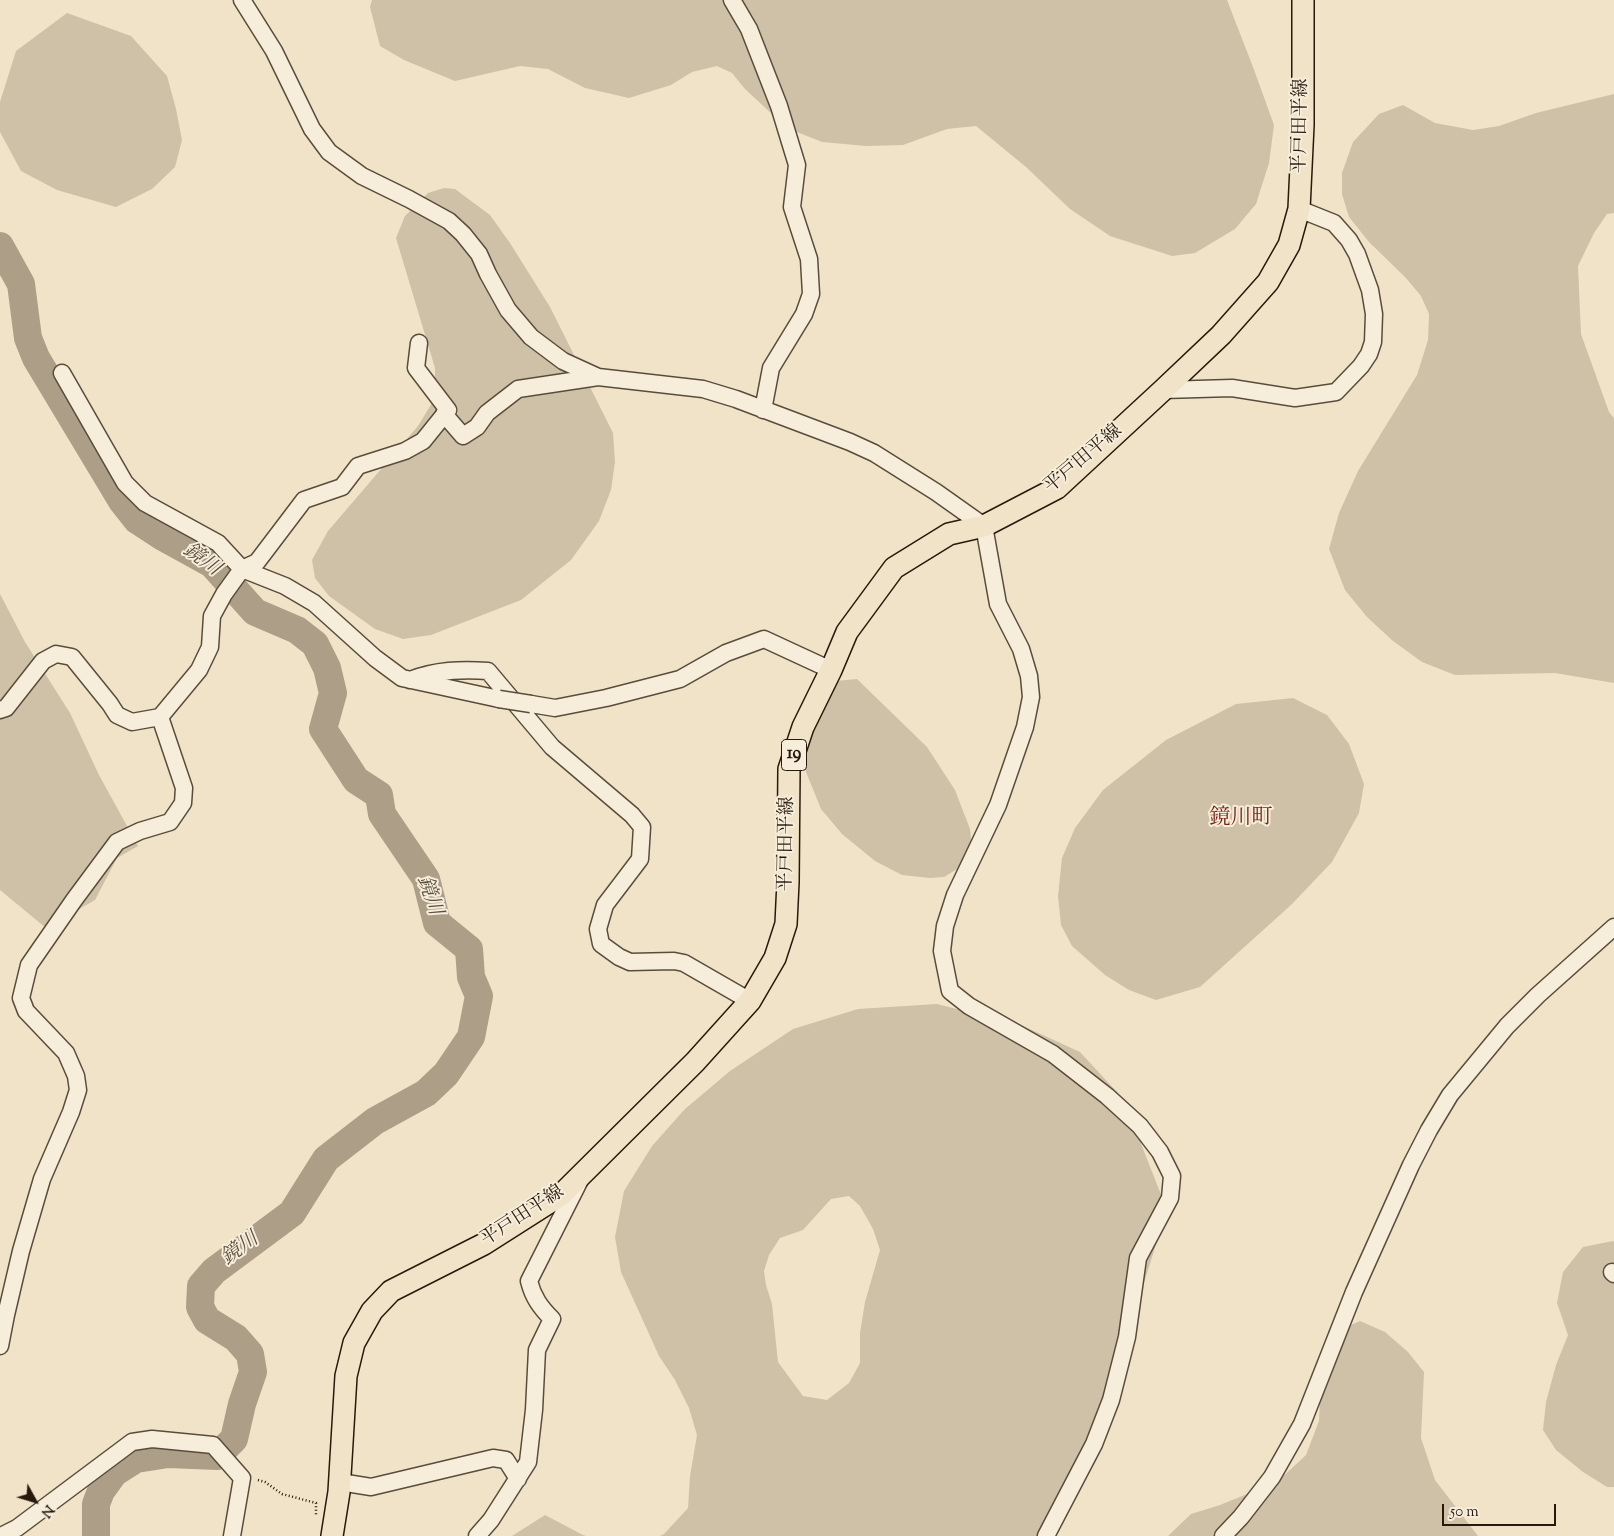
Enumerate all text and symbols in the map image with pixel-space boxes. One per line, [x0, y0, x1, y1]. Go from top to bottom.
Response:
street label: 平戸田平線 [1290, 78, 1314, 174]
street label: 平戸田平線 [1040, 421, 1128, 499]
water label: 鏡川 [178, 540, 224, 582]
road number: 19 [782, 740, 806, 770]
street label: 平戸田平線 [776, 796, 800, 892]
district label: 鏡川町 [1210, 806, 1272, 832]
water label: 鏡川 [410, 873, 446, 919]
street label: 平戸田平線 [477, 1182, 569, 1252]
water label: 鏡川 [218, 1229, 264, 1271]
north arrow [10, 1476, 60, 1526]
scale bar [1444, 1494, 1558, 1526]
text: N [35, 1500, 58, 1521]
text: 50 m [1450, 1502, 1479, 1523]

